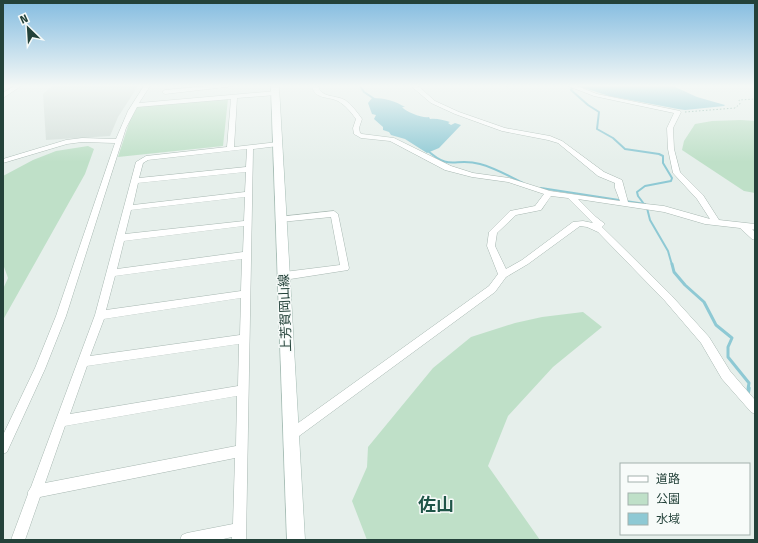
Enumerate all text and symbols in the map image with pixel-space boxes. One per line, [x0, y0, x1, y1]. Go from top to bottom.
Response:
north arrow [8, 8, 48, 48]
text: N [18, 12, 30, 27]
street label: 上芳賀岡山線 [276, 274, 294, 352]
legend [620, 463, 750, 535]
text: 道路 [656, 472, 680, 486]
text: 公園 [656, 492, 680, 506]
district label: 佐山 [418, 494, 454, 516]
text: 水域 [656, 512, 680, 526]

